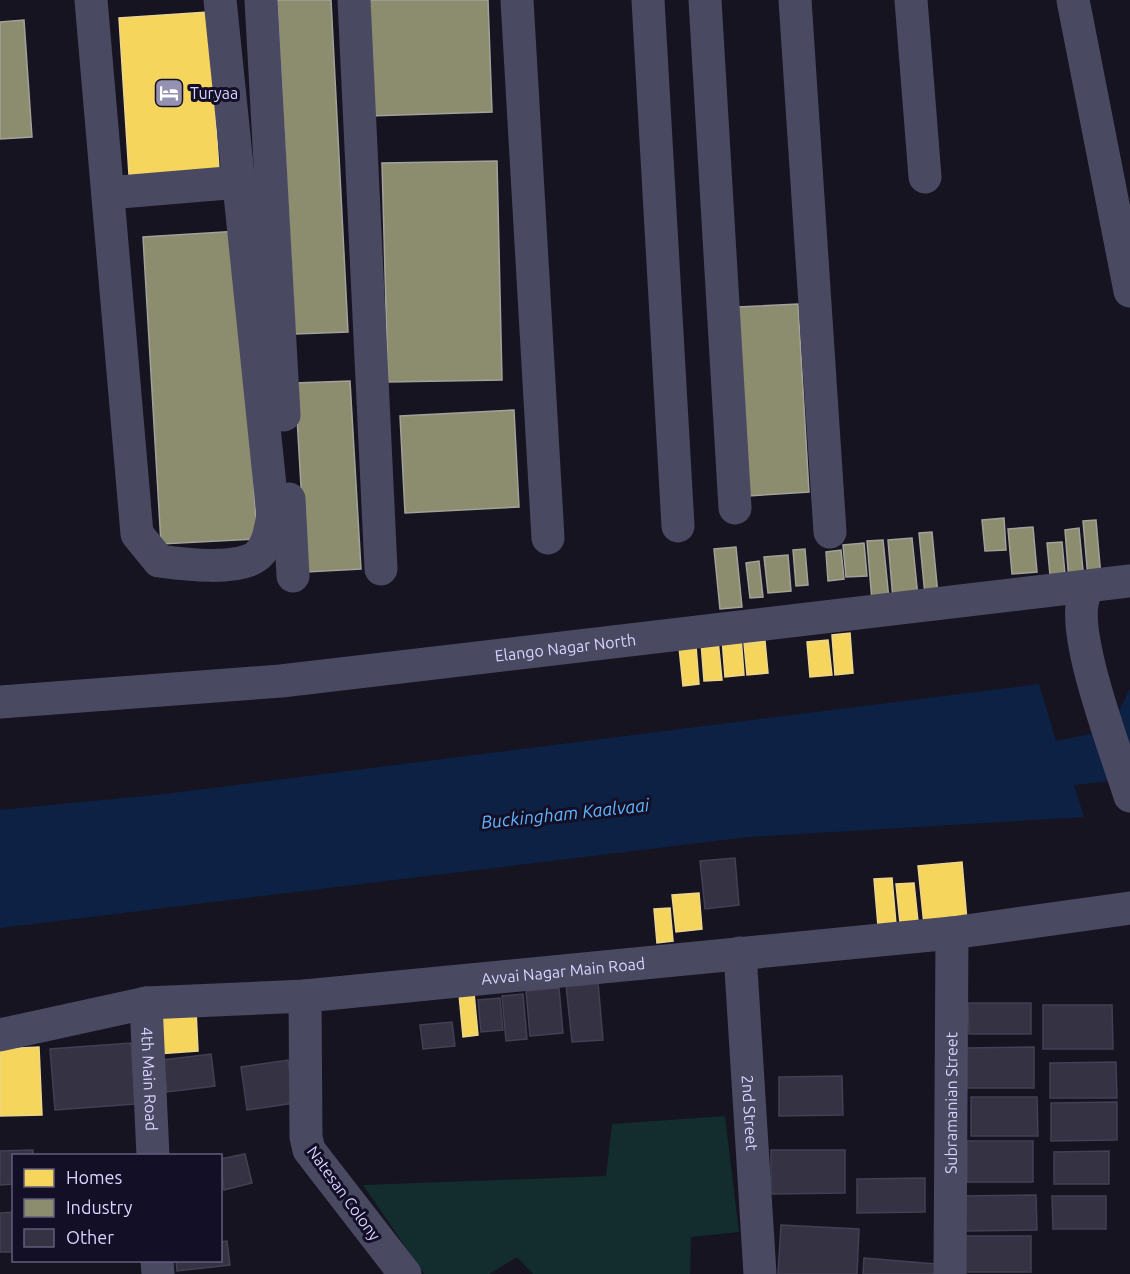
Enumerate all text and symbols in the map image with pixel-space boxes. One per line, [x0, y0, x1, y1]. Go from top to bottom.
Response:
hotel icon: Turyaa [153, 77, 185, 109]
place label: Turyaa [190, 84, 238, 102]
street label: Elango Nagar North [494, 630, 637, 665]
water label: Buckingham Kaalvaai [480, 794, 651, 832]
street label: Avvai Nagar Main Road [480, 954, 646, 988]
street label: 4th Main Road [138, 1027, 161, 1131]
street label: Subramanian Street [942, 1031, 960, 1174]
street label: 2nd Street [739, 1074, 761, 1152]
street label: Natesan Colony [304, 1142, 384, 1244]
legend [12, 1154, 222, 1262]
text: Homes [66, 1167, 123, 1187]
text: Industry [66, 1197, 133, 1217]
text: Other [66, 1227, 114, 1247]

